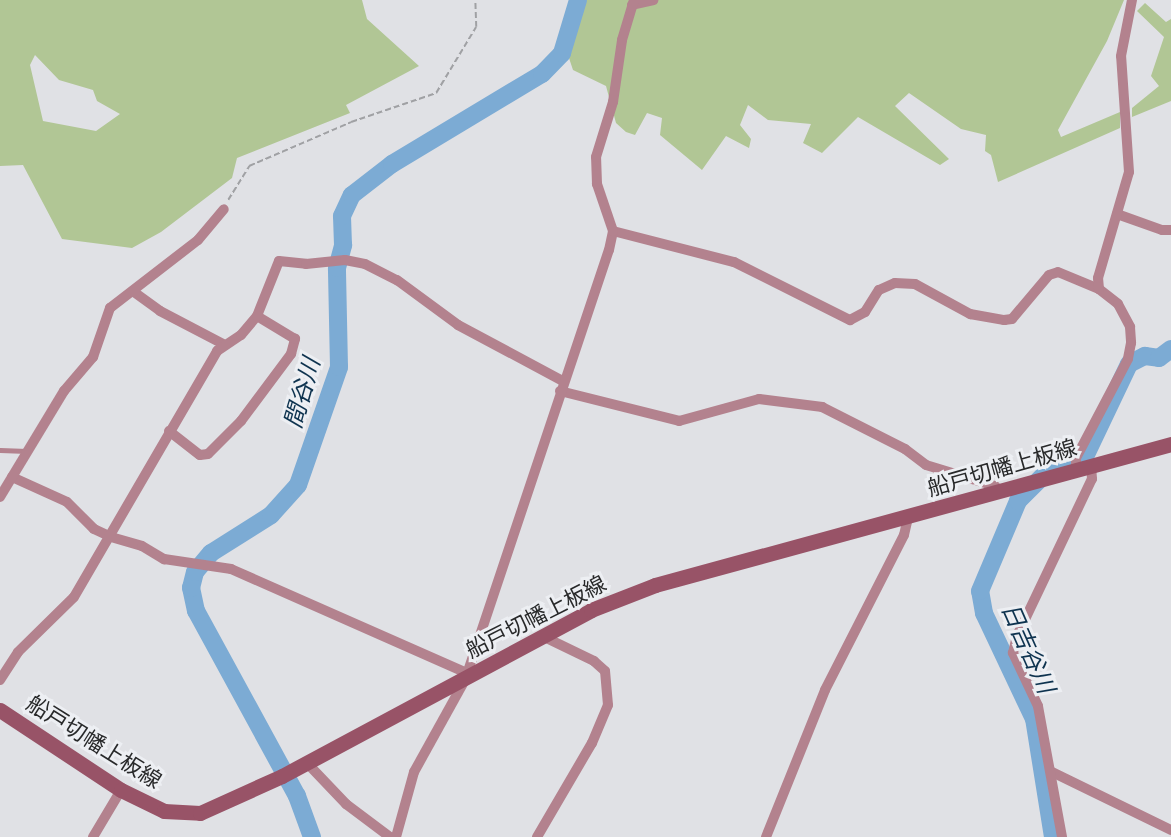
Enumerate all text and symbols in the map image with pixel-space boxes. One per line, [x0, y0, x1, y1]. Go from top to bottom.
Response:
water label: 間谷川 [278, 354, 326, 432]
street label: 船戸切幡上板線 [924, 434, 1080, 502]
street label: 船戸切幡上板線 [461, 570, 611, 664]
water label: 日吉谷川 [995, 598, 1061, 698]
street label: 船戸切幡上板線 [22, 690, 166, 794]

